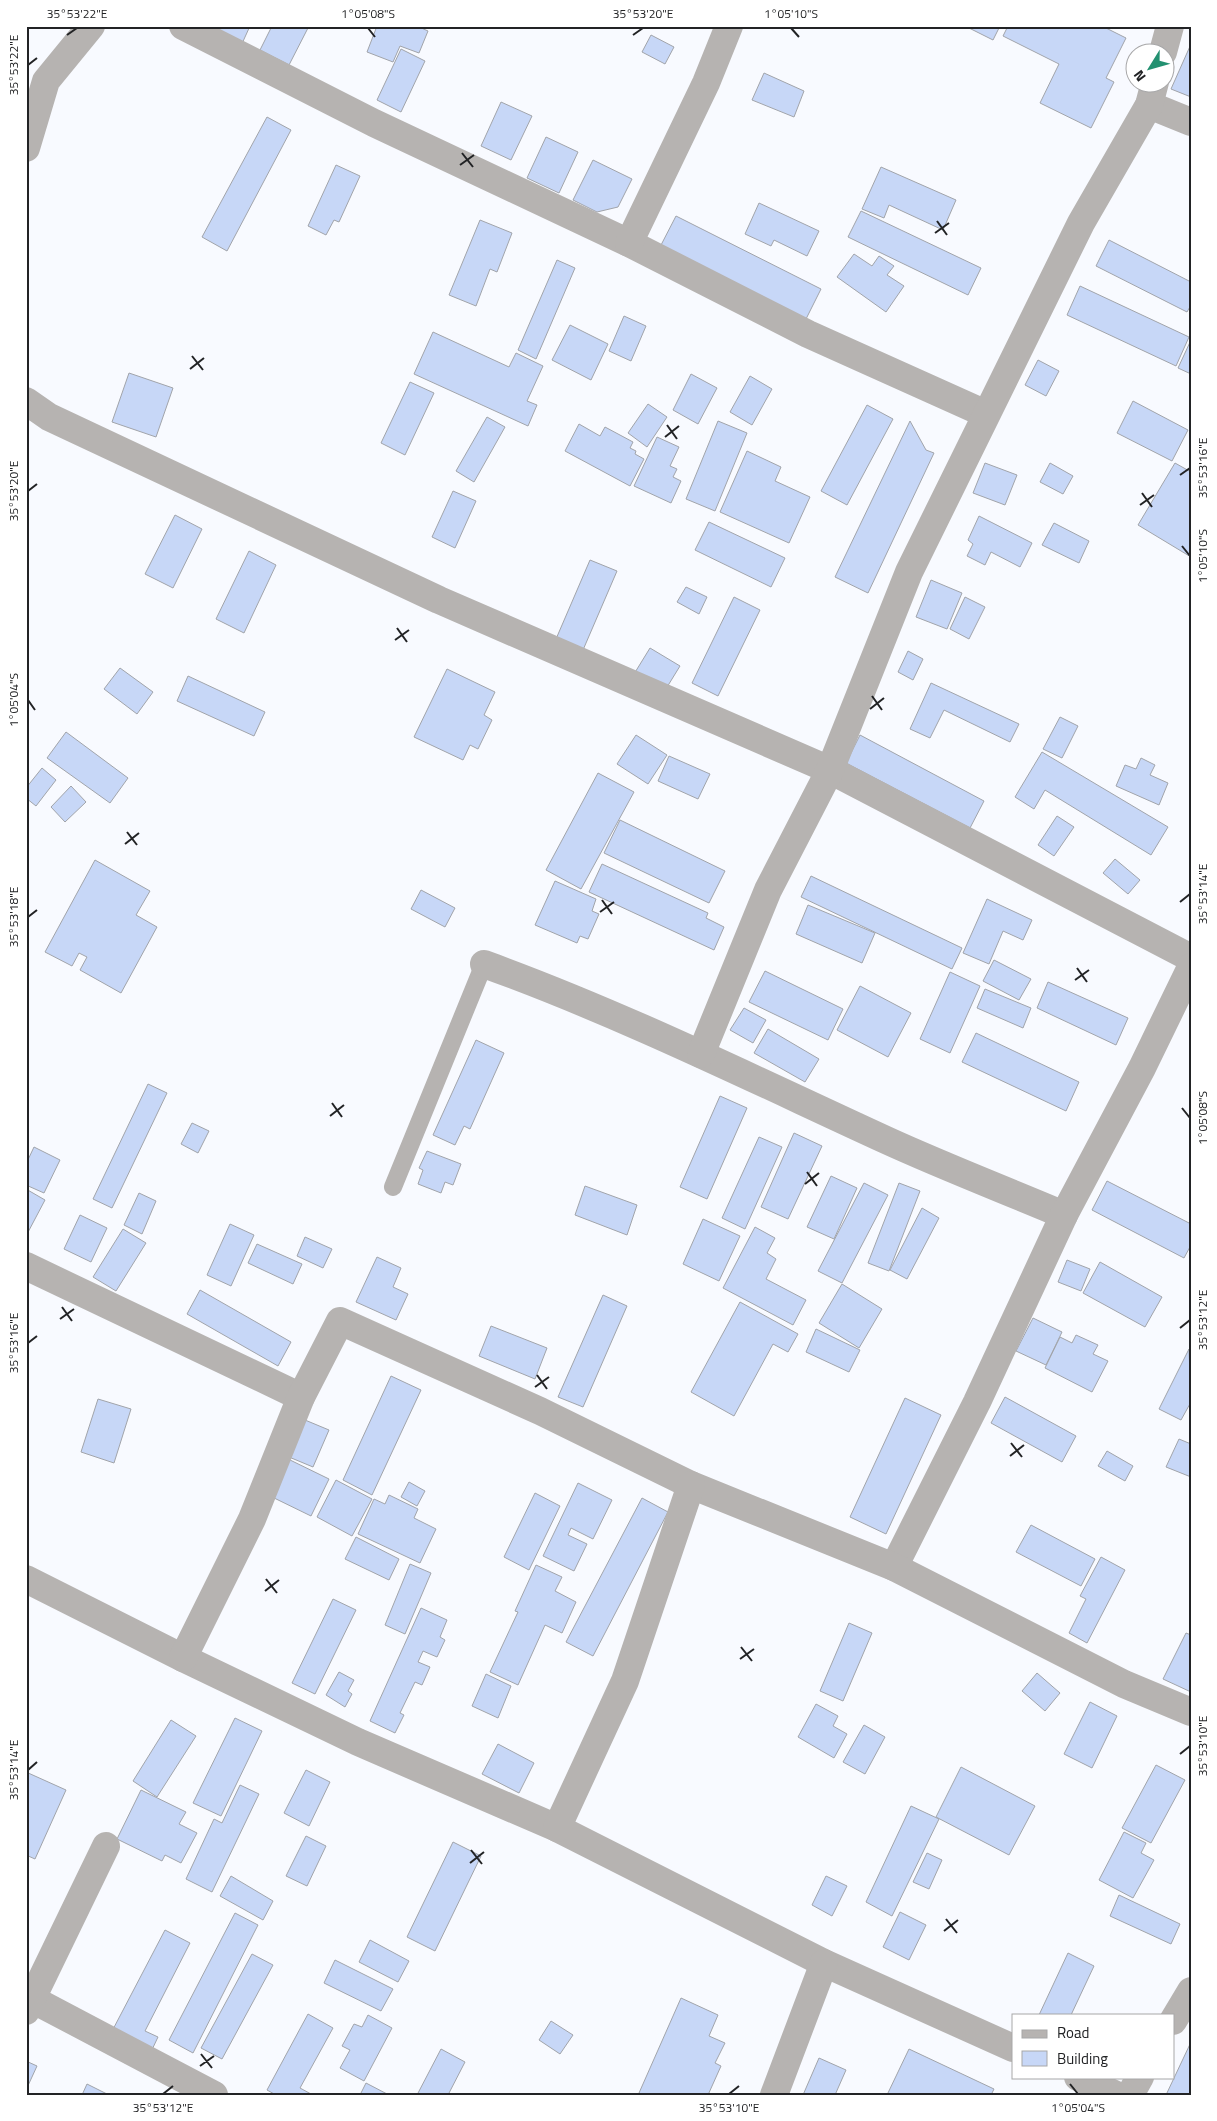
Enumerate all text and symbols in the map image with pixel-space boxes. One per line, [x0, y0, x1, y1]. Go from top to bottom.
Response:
text: 35°53'22"E [47, 4, 108, 23]
text: 1°05'08"S [341, 4, 395, 23]
text: 35°53'20"E [613, 4, 674, 23]
text: 1°05'10"S [764, 4, 818, 23]
text: 35°53'22"E [4, 34, 23, 95]
north arrow [1124, 42, 1174, 92]
text: N [1128, 66, 1151, 86]
text: 35°53'16"E [1193, 437, 1212, 498]
text: 35°53'20"E [4, 460, 23, 521]
text: 1°05'10"S [1193, 529, 1212, 583]
text: 1°05'04"S [4, 673, 23, 727]
text: 35°53'14"E [1193, 863, 1212, 924]
text: 35°53'18"E [4, 886, 23, 947]
text: 1°05'08"S [1193, 1091, 1212, 1145]
text: 35°53'12"E [1193, 1289, 1212, 1350]
text: 35°53'16"E [4, 1312, 23, 1373]
text: 35°53'10"E [1193, 1715, 1212, 1776]
text: 35°53'14"E [4, 1739, 23, 1800]
legend [1012, 2014, 1174, 2078]
text: Road [1057, 2021, 1089, 2044]
text: Building [1057, 2047, 1108, 2070]
text: 35°53'12"E [133, 2098, 194, 2117]
text: 35°53'10"E [699, 2098, 760, 2117]
text: 1°05'04"S [1051, 2098, 1105, 2117]

